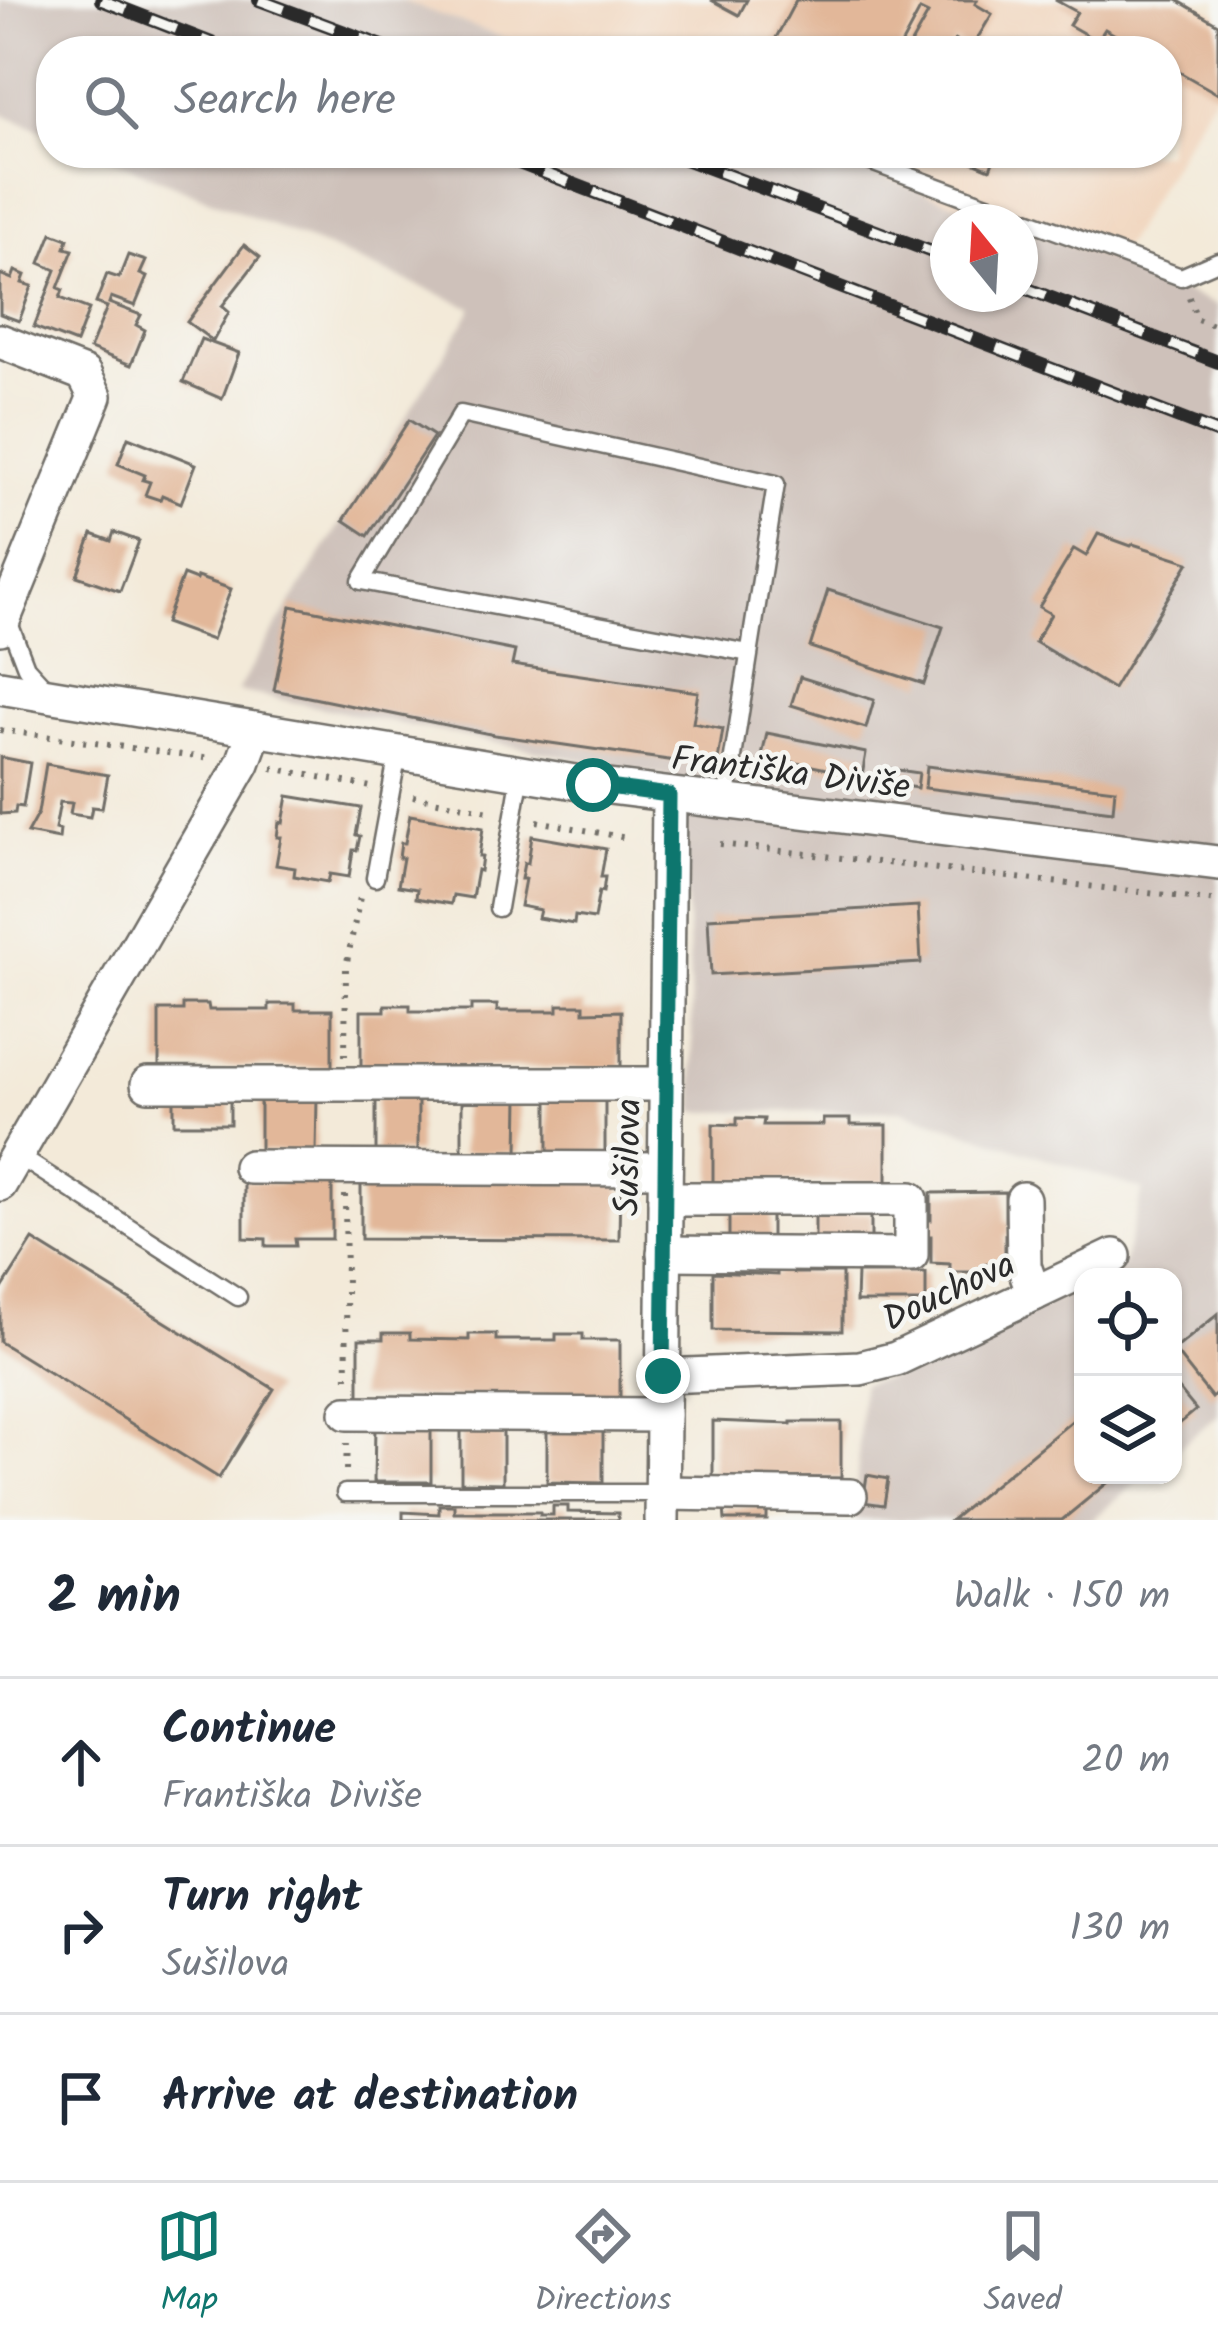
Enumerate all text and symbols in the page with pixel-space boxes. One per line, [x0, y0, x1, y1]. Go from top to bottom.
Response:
search box [36, 36, 1182, 168]
text: Search here [174, 66, 396, 138]
icon: search [78, 69, 144, 135]
north arrow [930, 204, 1038, 312]
street label: Františka Diviše [668, 732, 913, 817]
route start [566, 758, 620, 812]
street label: Sušilova [600, 1098, 659, 1216]
street label: Douchova [874, 1238, 1025, 1349]
map controls [1074, 1268, 1182, 1484]
button: locate [1074, 1268, 1182, 1376]
route end [636, 1349, 690, 1403]
button: layers [1074, 1376, 1182, 1484]
text: 2 min [48, 1558, 181, 1639]
text: Walk · 150 m [953, 1567, 1170, 1629]
text: Continue [162, 1695, 336, 1767]
icon: ahead [48, 1729, 114, 1795]
text: 20 m [1081, 1731, 1170, 1793]
text: Františka Diviše [162, 1767, 422, 1829]
text: Turn right [162, 1863, 362, 1935]
icon: right [48, 1897, 114, 1963]
text: 130 m [1069, 1899, 1170, 1961]
text: Sušilova [162, 1935, 289, 1997]
text: Arrive at destination [162, 2062, 578, 2134]
icon: arrive [48, 2065, 114, 2131]
tab: Map [156, 2203, 222, 2328]
tab: Directions [534, 2203, 671, 2328]
tab: Saved [984, 2203, 1062, 2328]

